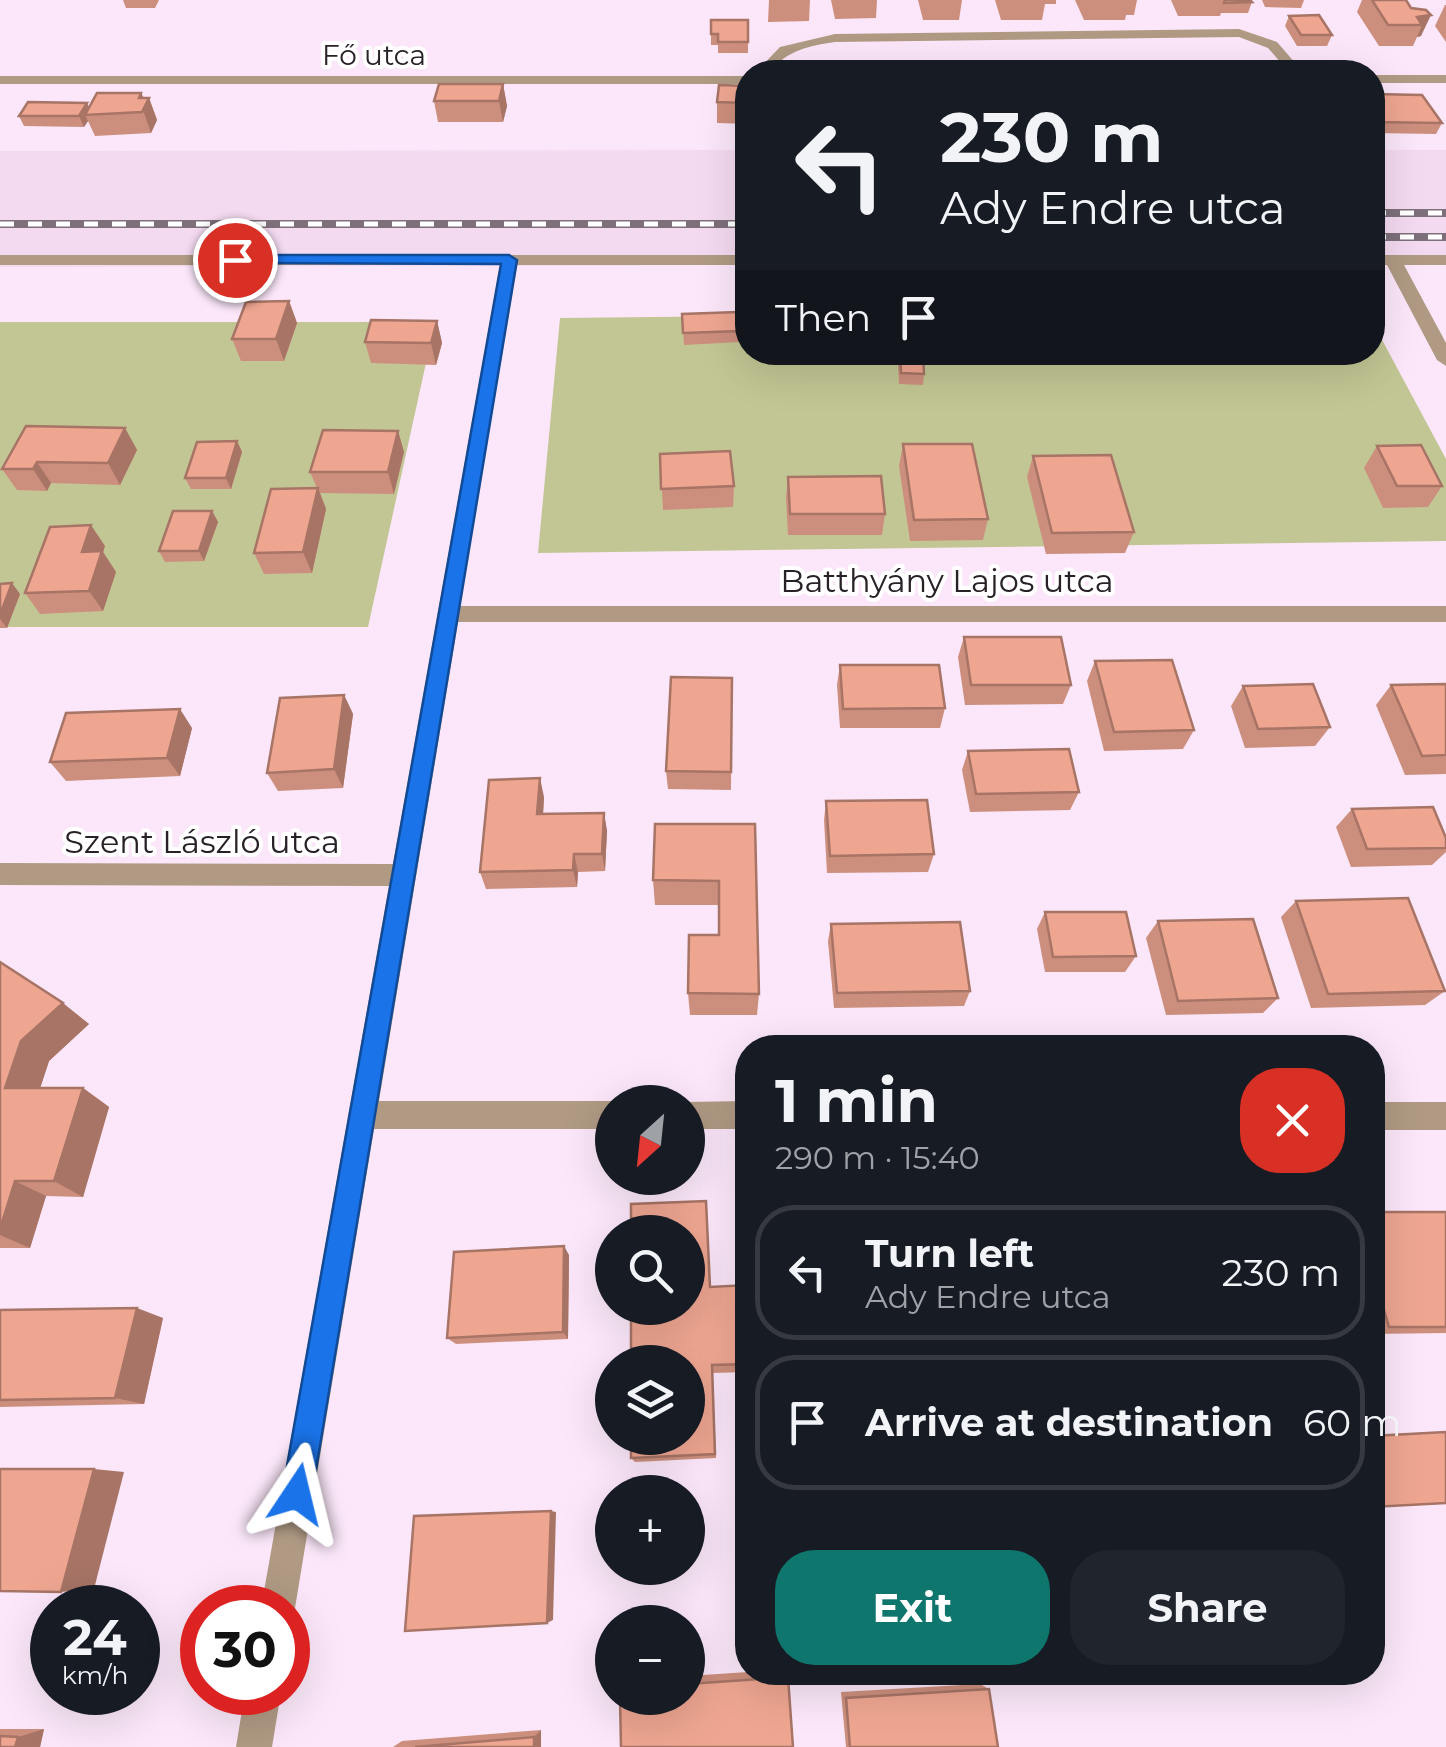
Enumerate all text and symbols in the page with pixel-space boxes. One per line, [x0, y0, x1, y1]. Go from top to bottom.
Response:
street label: Fő utca [322, 38, 426, 72]
text: 230 m [940, 94, 1164, 180]
icon: left [775, 100, 905, 230]
text: Ady Endre utca [940, 180, 1286, 235]
pin [193, 218, 278, 303]
icon: arrive [208, 233, 263, 288]
icon: arrive [891, 290, 946, 345]
text: Then [775, 294, 871, 341]
street label: Batthyány Lajos utca [780, 561, 1114, 600]
street label: Szent László utca [64, 822, 340, 861]
text: 1 min [775, 1064, 938, 1137]
button: close [1240, 1068, 1345, 1173]
north arrow [595, 1085, 705, 1195]
map controls [595, 1085, 705, 1715]
text: 290 m · 15:40 [775, 1138, 980, 1177]
button: search [595, 1215, 705, 1325]
text: Turn left [865, 1230, 1034, 1277]
icon: left [780, 1245, 835, 1300]
text: 230 m [1222, 1249, 1340, 1296]
text: Ady Endre utca [865, 1277, 1111, 1316]
button: layers [595, 1345, 705, 1455]
icon: arrive [780, 1395, 835, 1450]
text: Arrive at destination [865, 1399, 1273, 1446]
text: 60 m [1303, 1399, 1401, 1446]
position arrow [245, 1442, 349, 1546]
button: + [595, 1475, 705, 1585]
button: Exit [775, 1550, 1050, 1665]
button: Share [1070, 1550, 1345, 1665]
speed limit sign: 30 [180, 1585, 310, 1715]
button: − [595, 1605, 705, 1715]
text: 24 [63, 1607, 127, 1668]
text: km/h [62, 1660, 128, 1690]

